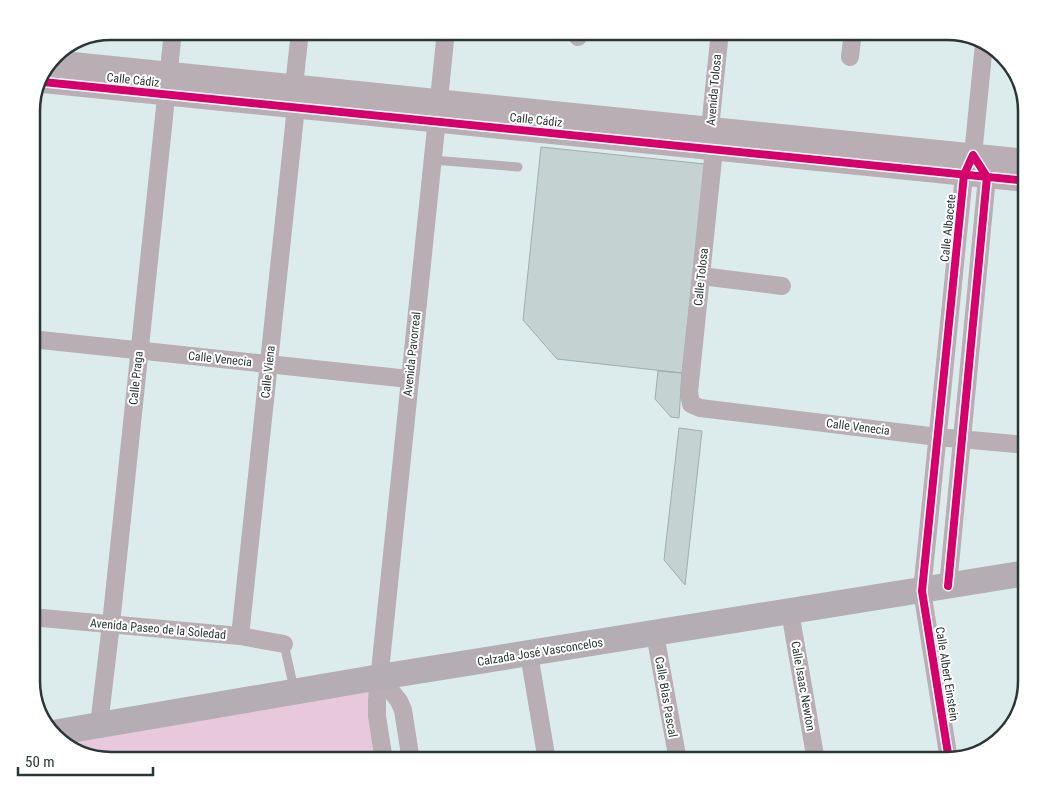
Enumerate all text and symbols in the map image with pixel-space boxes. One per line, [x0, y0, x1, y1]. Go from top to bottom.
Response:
street label: Avenida Tolosa [704, 53, 724, 126]
street label: Calle Cádiz [106, 70, 160, 90]
street label: Calle Cádiz [509, 110, 563, 130]
street label: Calle Albacete [937, 193, 959, 263]
street label: Calle Tolosa [691, 247, 711, 307]
street label: Avenida Pavorreal [401, 311, 423, 397]
street label: Calle Viena [258, 345, 278, 399]
street label: Calle Venecia [187, 349, 253, 369]
street label: Calle Praga [126, 350, 146, 406]
street label: Calle Venecia [825, 416, 891, 438]
street label: Avenida Paseo de la Soledad [89, 616, 227, 642]
street label: Calle Albert Einstein [933, 626, 961, 723]
street label: Calzada José Vasconcelos [476, 635, 604, 669]
street label: Calle Isaac Newton [788, 640, 818, 732]
street label: Calle Blas Pascal [652, 656, 680, 738]
scale bar [18, 744, 152, 776]
text: 50 m [25, 753, 55, 771]

